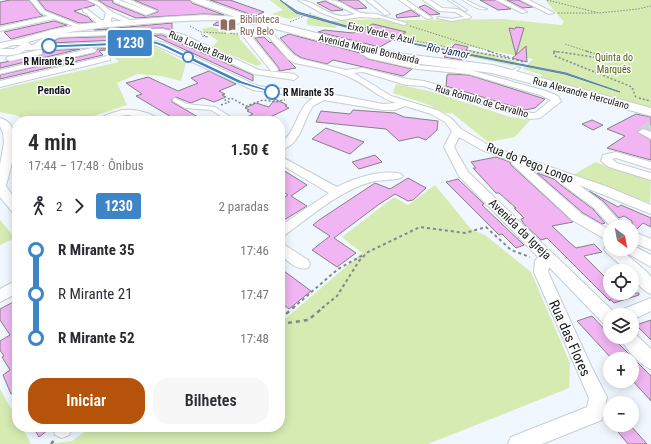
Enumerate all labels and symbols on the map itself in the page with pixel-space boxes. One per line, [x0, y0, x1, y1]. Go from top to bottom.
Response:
place label: Biblioteca Ruy Belo [240, 14, 280, 37]
library icon: Biblioteca Ruy Belo [219, 16, 237, 34]
street label: Eixo Verde e Azul [347, 20, 415, 46]
street label: Rua Loubet Bravo [167, 28, 235, 66]
line badge: 1230 [102, 30, 158, 56]
street label: Avenida Miguel Bombarda [318, 32, 421, 66]
marker: R Mirante 52 [41, 38, 57, 54]
water label: Rio Jamor [426, 41, 471, 62]
unlabelled marker [182, 51, 194, 63]
park label: Quinta do Marquês [595, 52, 633, 75]
place label: R Mirante 52 [24, 56, 75, 67]
street label: Rua Alexandre Herculano [532, 75, 630, 111]
street label: Rua Rómulo de Carvalho [434, 82, 530, 120]
district label: Pendão [38, 84, 71, 97]
marker: R Mirante 35 [264, 84, 280, 100]
place label: R Mirante 35 [283, 87, 334, 98]
street label: Rua do Pego Longo [485, 140, 575, 186]
street label: Avenida da Igreja [486, 196, 554, 262]
north arrow [603, 220, 639, 256]
street label: Rua das Flores [546, 298, 594, 378]

